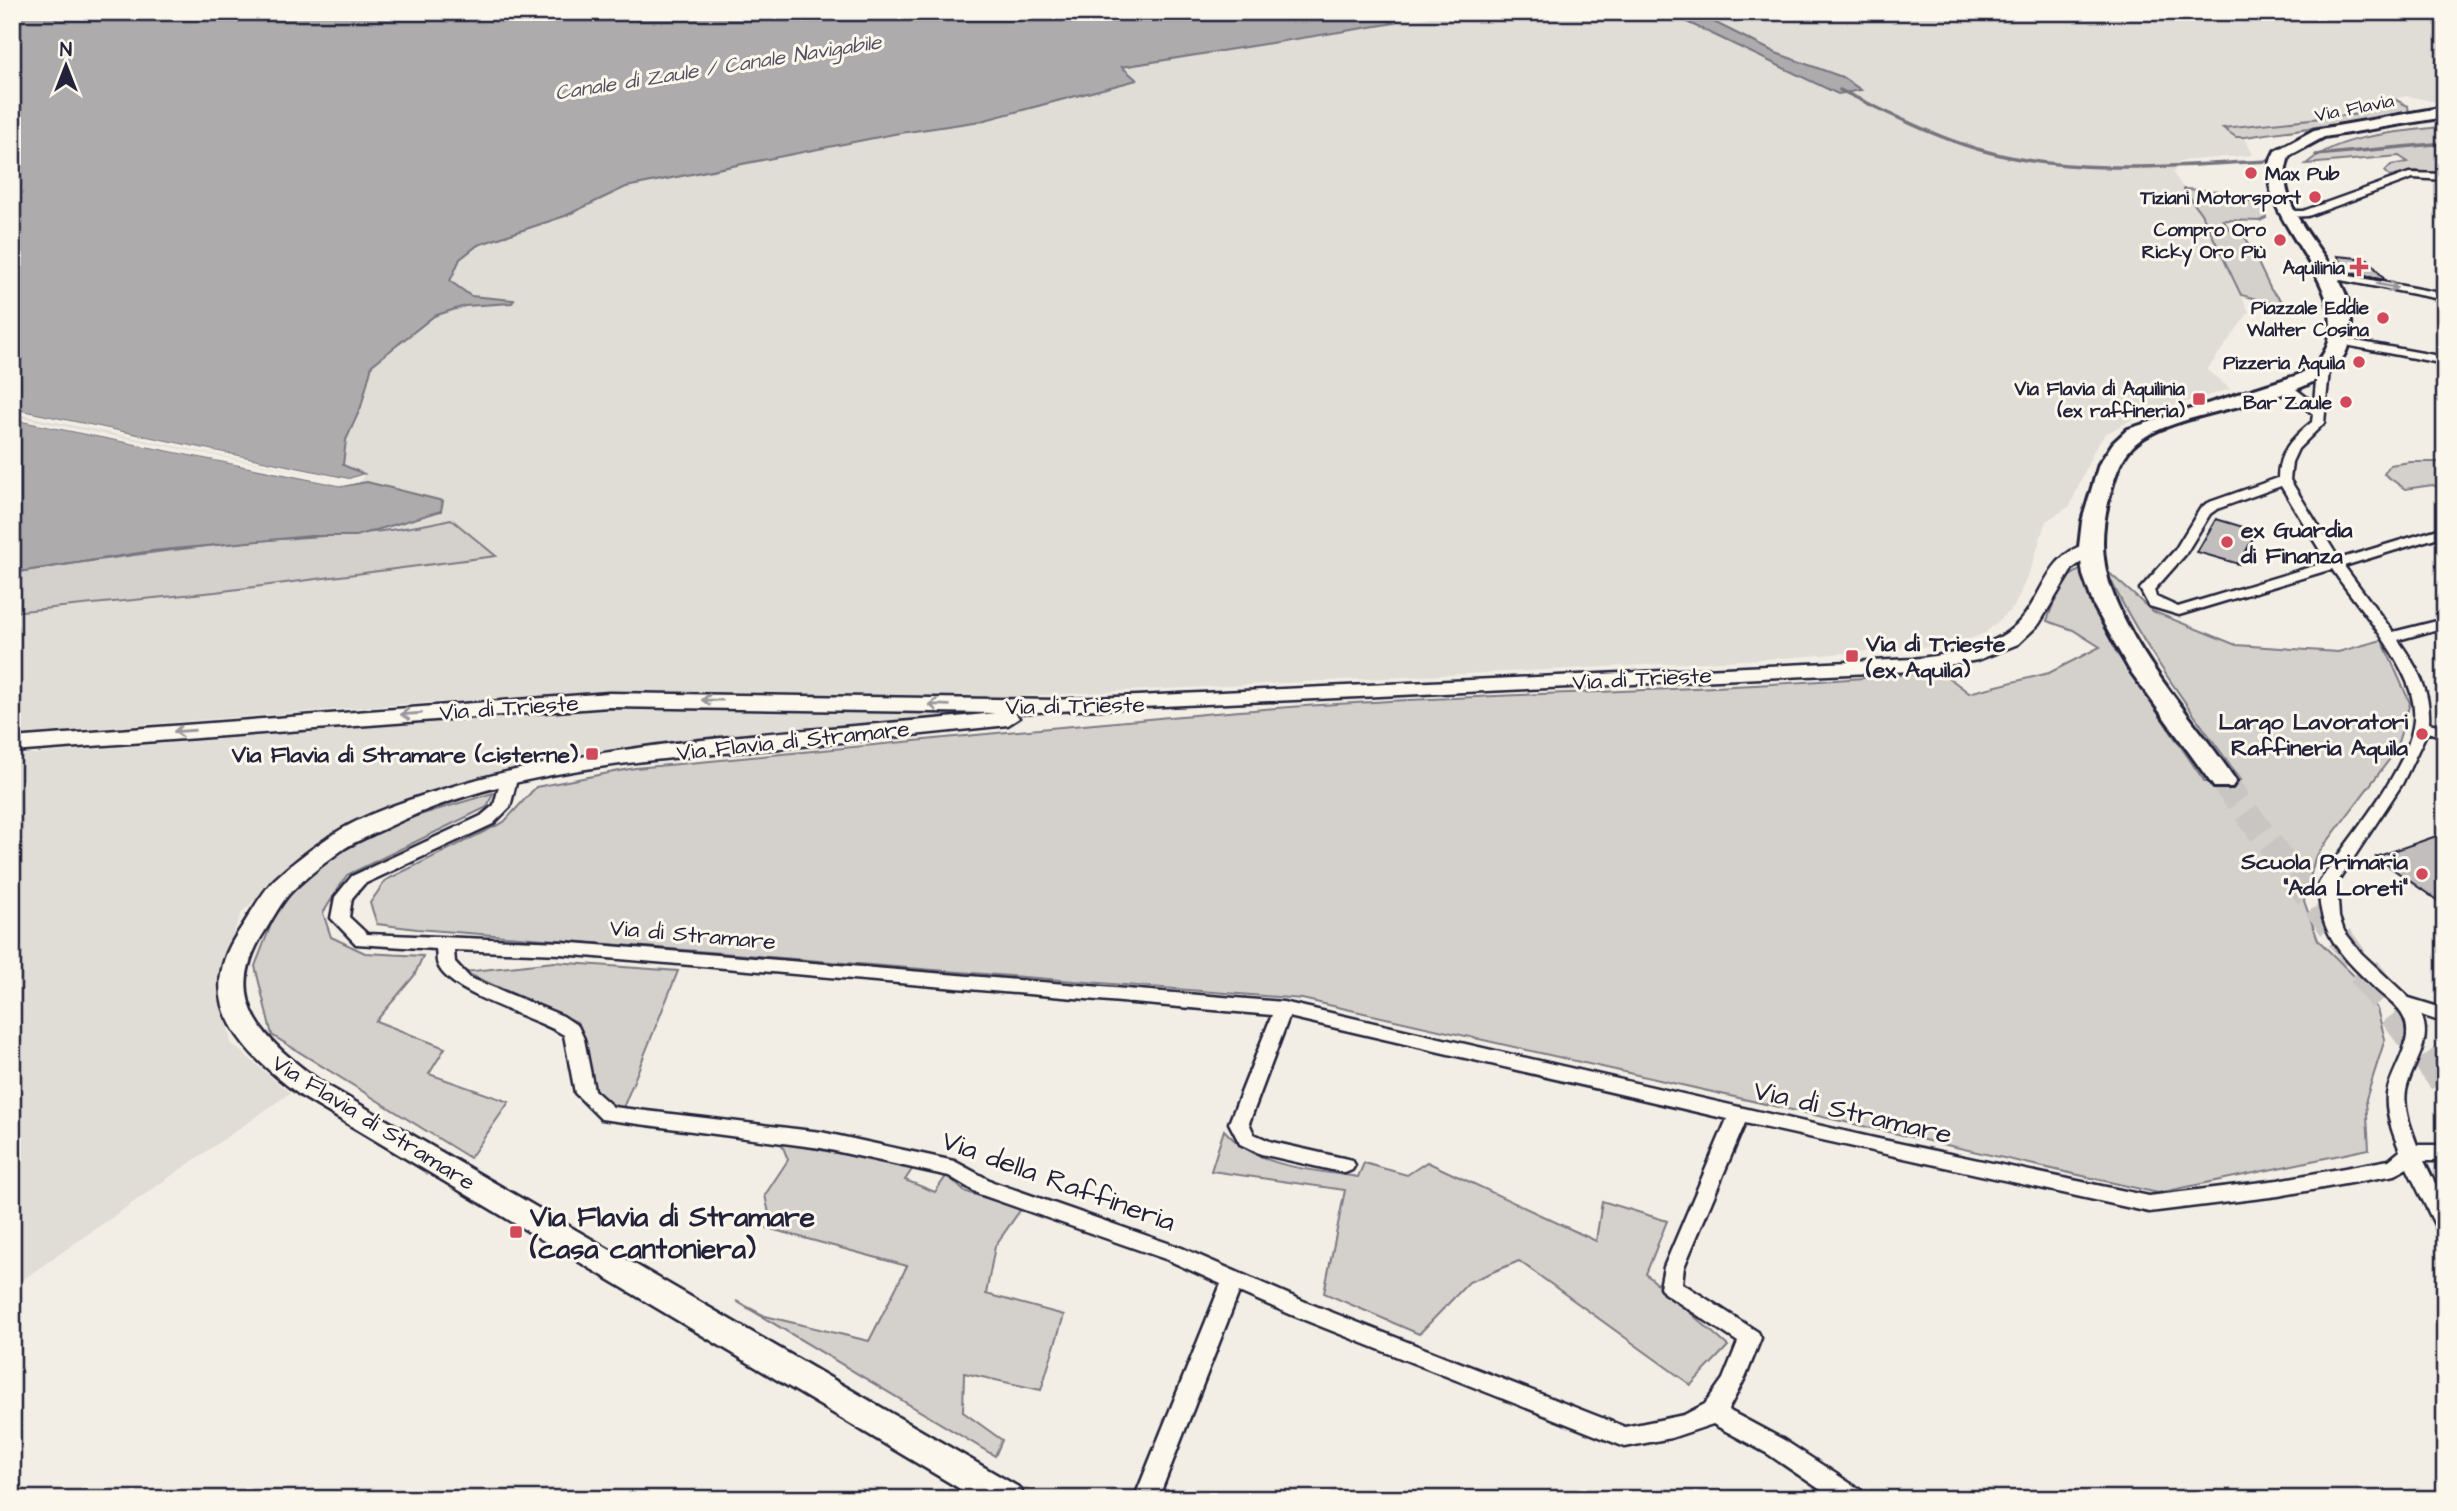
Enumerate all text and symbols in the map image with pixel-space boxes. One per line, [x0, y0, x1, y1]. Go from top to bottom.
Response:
water label: Canale di Zaule / Canale Navigabile [553, 27, 885, 109]
north arrow [32, 32, 102, 102]
text: N [60, 37, 72, 64]
street label: Via Flavia [2312, 88, 2397, 129]
place label: Max Pub [2265, 161, 2340, 188]
marker: Max Pub [2243, 165, 2259, 181]
place label: Tiziani Motorsport [2139, 185, 2301, 212]
marker: Tiziani Motorsport [2307, 189, 2323, 205]
place label: Compro Oro Ricky Oro Più [2142, 217, 2266, 267]
marker: Compro Oro Ricky Oro Più [2272, 232, 2288, 248]
place label: Aquilinia [2283, 255, 2345, 282]
marker: Aquilinia [2351, 259, 2367, 275]
one-way arrow [2375, 279, 2398, 293]
place label: Piazzale Eddie Walter Cosina [2246, 295, 2370, 344]
marker: Piazzale Eddie Walter Cosina [2375, 310, 2391, 326]
place label: Pizzeria Aquila [2223, 350, 2345, 377]
marker: Pizzeria Aquila [2351, 354, 2367, 370]
place label: Via Flavia di Aquilinia (ex raffineria) [2014, 376, 2185, 425]
place label: Bar Zaule [2243, 390, 2333, 417]
marker: Via Flavia di Aquilinia (ex raffineria) [2191, 391, 2207, 407]
marker: Bar Zaule [2338, 394, 2354, 410]
place label: ex Guardia di Finanza [2240, 514, 2353, 572]
marker: ex Guardia di Finanza [2219, 534, 2235, 550]
place label: Via di Trieste (ex Aquila) [1865, 628, 2006, 686]
marker: Via di Trieste (ex Aquila) [1844, 648, 1860, 664]
street label: Via di Trieste [1572, 659, 1713, 699]
street label: Via di Trieste [438, 687, 580, 729]
street label: Via di Trieste [1005, 689, 1145, 723]
one-way arrow [701, 693, 724, 707]
one-way arrow [928, 698, 951, 711]
place label: Largo Lavoratori Raffineria Aquila [2218, 706, 2409, 764]
one-way arrow [401, 708, 423, 721]
street label: Via Flavia di Stramare [675, 713, 911, 769]
one-way arrow [174, 725, 196, 738]
marker: Largo Lavoratori Raffineria Aquila [2414, 726, 2430, 742]
place label: Via Flavia di Stramare (cisterne) [231, 739, 578, 771]
marker: Via Flavia di Stramare (cisterne) [584, 746, 600, 762]
place label: Scuola Primaria "Ada Loreti" [2240, 846, 2409, 904]
marker: Scuola Primaria "Ada Loreti" [2414, 866, 2430, 882]
street label: Via di Stramare [609, 912, 777, 958]
street label: Via Flavia di Stramare [266, 1047, 481, 1198]
street label: Via di Stramare [1750, 1071, 1956, 1154]
street label: Via della Raffineria [936, 1121, 1181, 1242]
place label: Via Flavia di Stramare (casa cantoniera) [529, 1198, 815, 1269]
marker: Via Flavia di Stramare (casa cantoniera) [508, 1224, 524, 1240]

